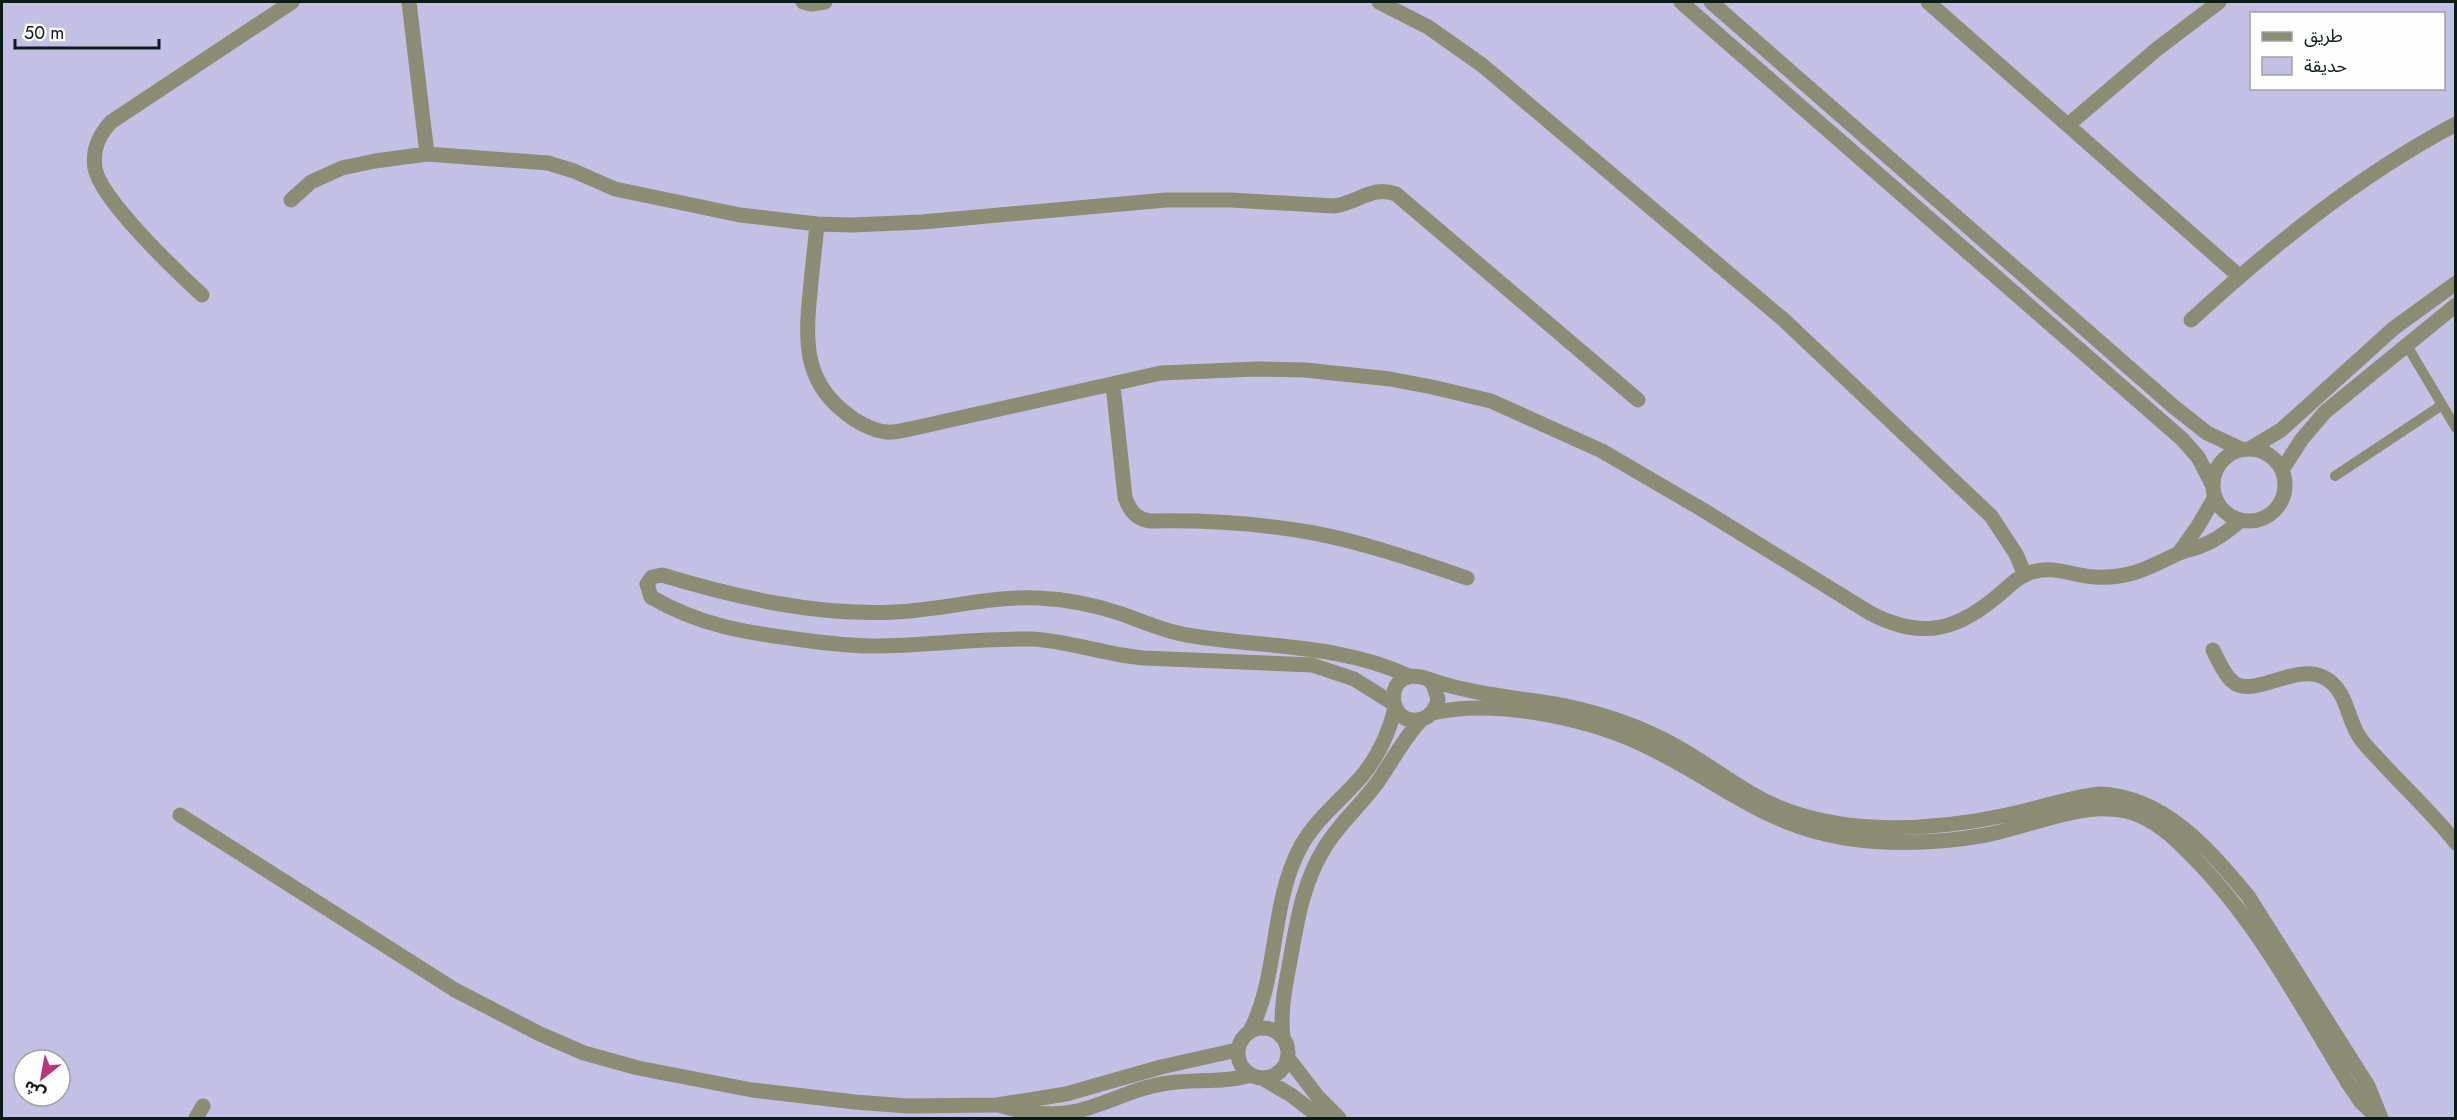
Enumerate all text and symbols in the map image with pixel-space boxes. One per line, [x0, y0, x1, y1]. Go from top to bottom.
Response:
scale bar [15, 12, 159, 50]
legend [2250, 12, 2445, 90]
text: 50 m [24, 20, 64, 46]
text: طريق [2304, 23, 2343, 49]
text: حديقة [2304, 53, 2347, 79]
north arrow [12, 1048, 72, 1108]
text: ش [19, 1075, 50, 1106]

